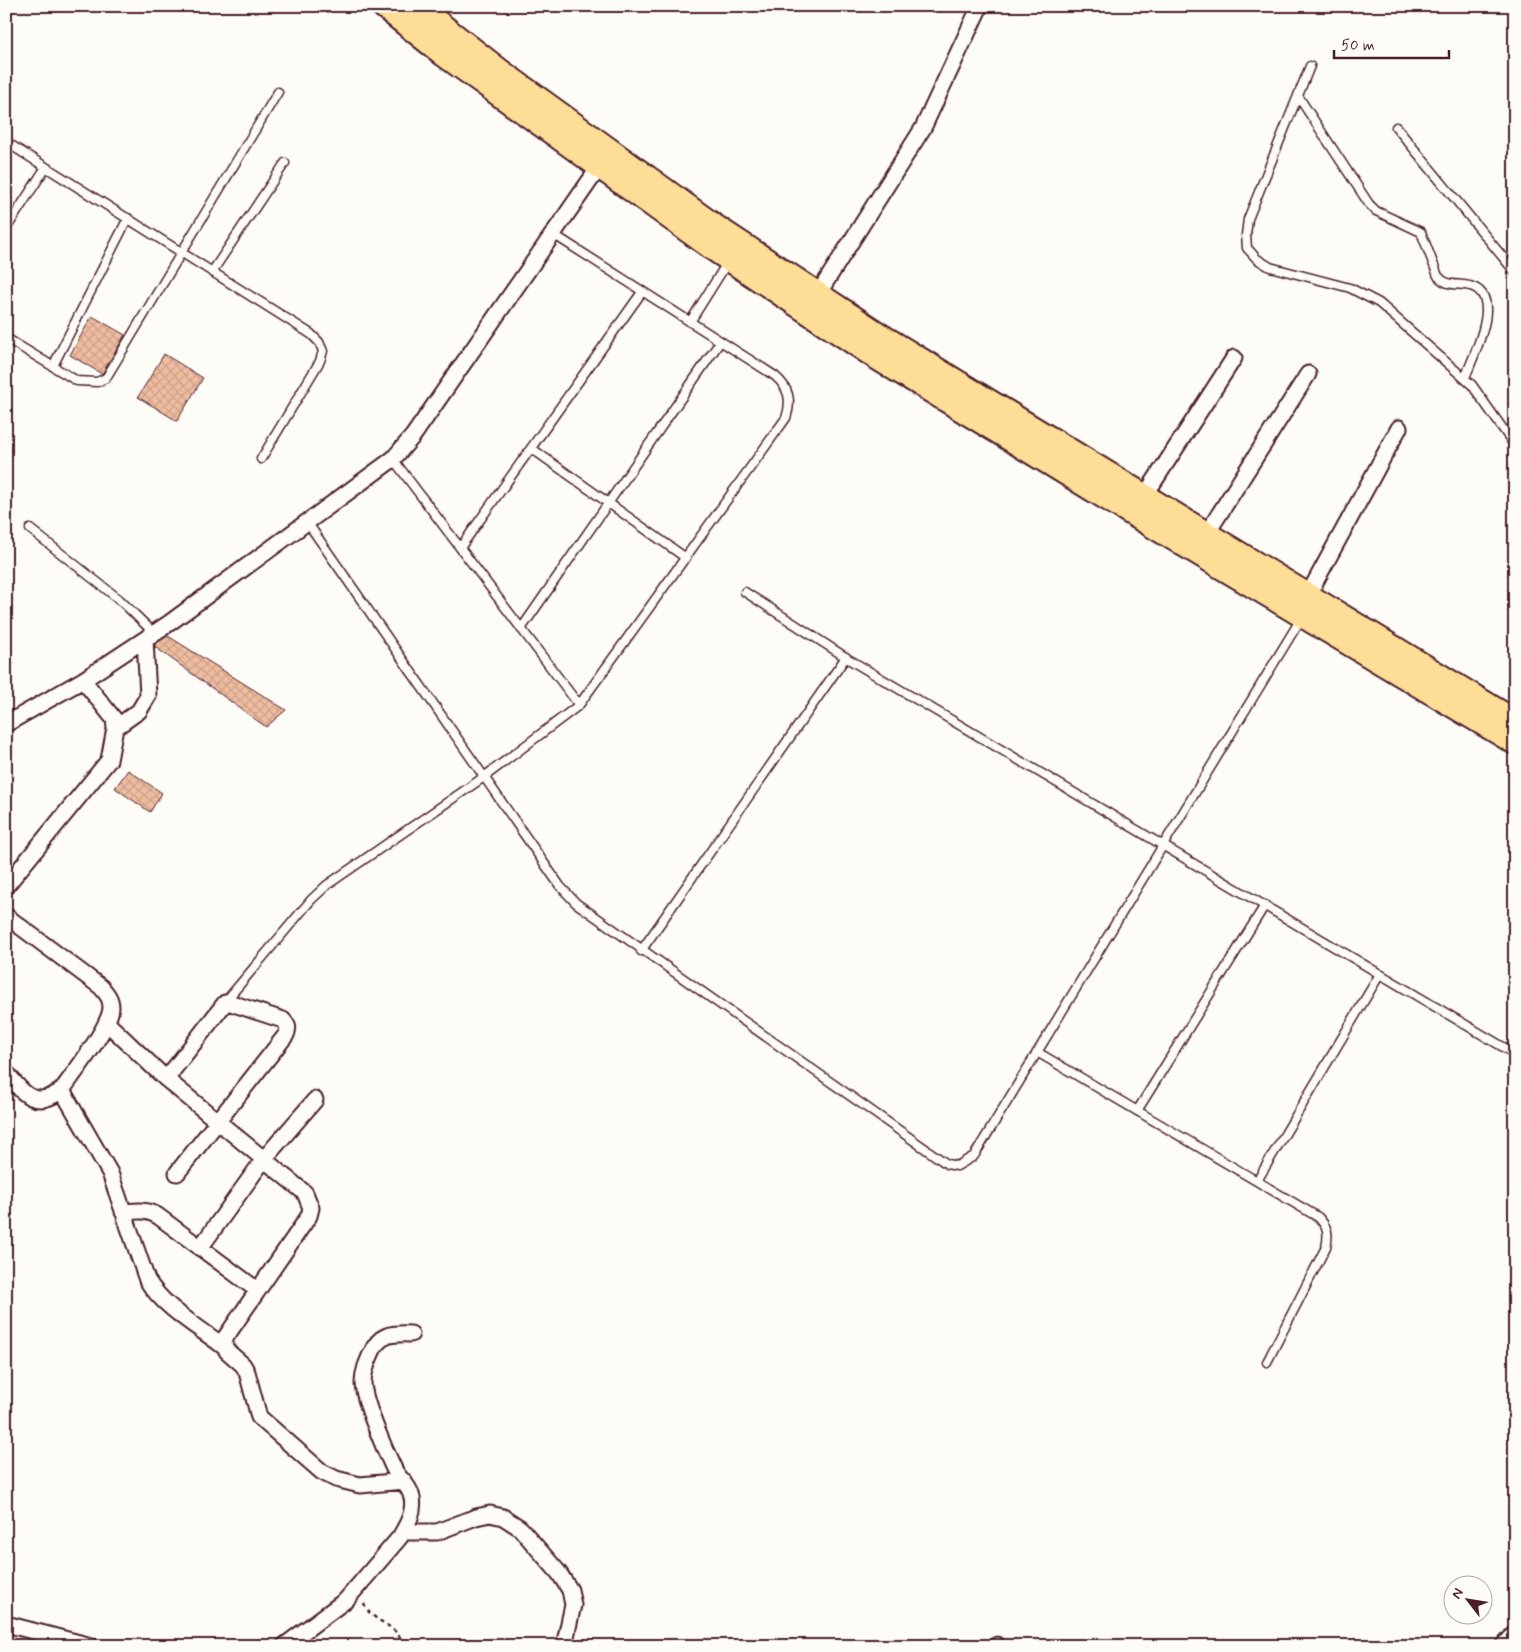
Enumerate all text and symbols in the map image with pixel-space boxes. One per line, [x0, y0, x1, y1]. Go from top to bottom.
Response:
scale bar [1334, 28, 1448, 60]
text: 50 m [1341, 36, 1375, 56]
north arrow [1444, 1574, 1494, 1624]
text: N [1448, 1585, 1468, 1602]

